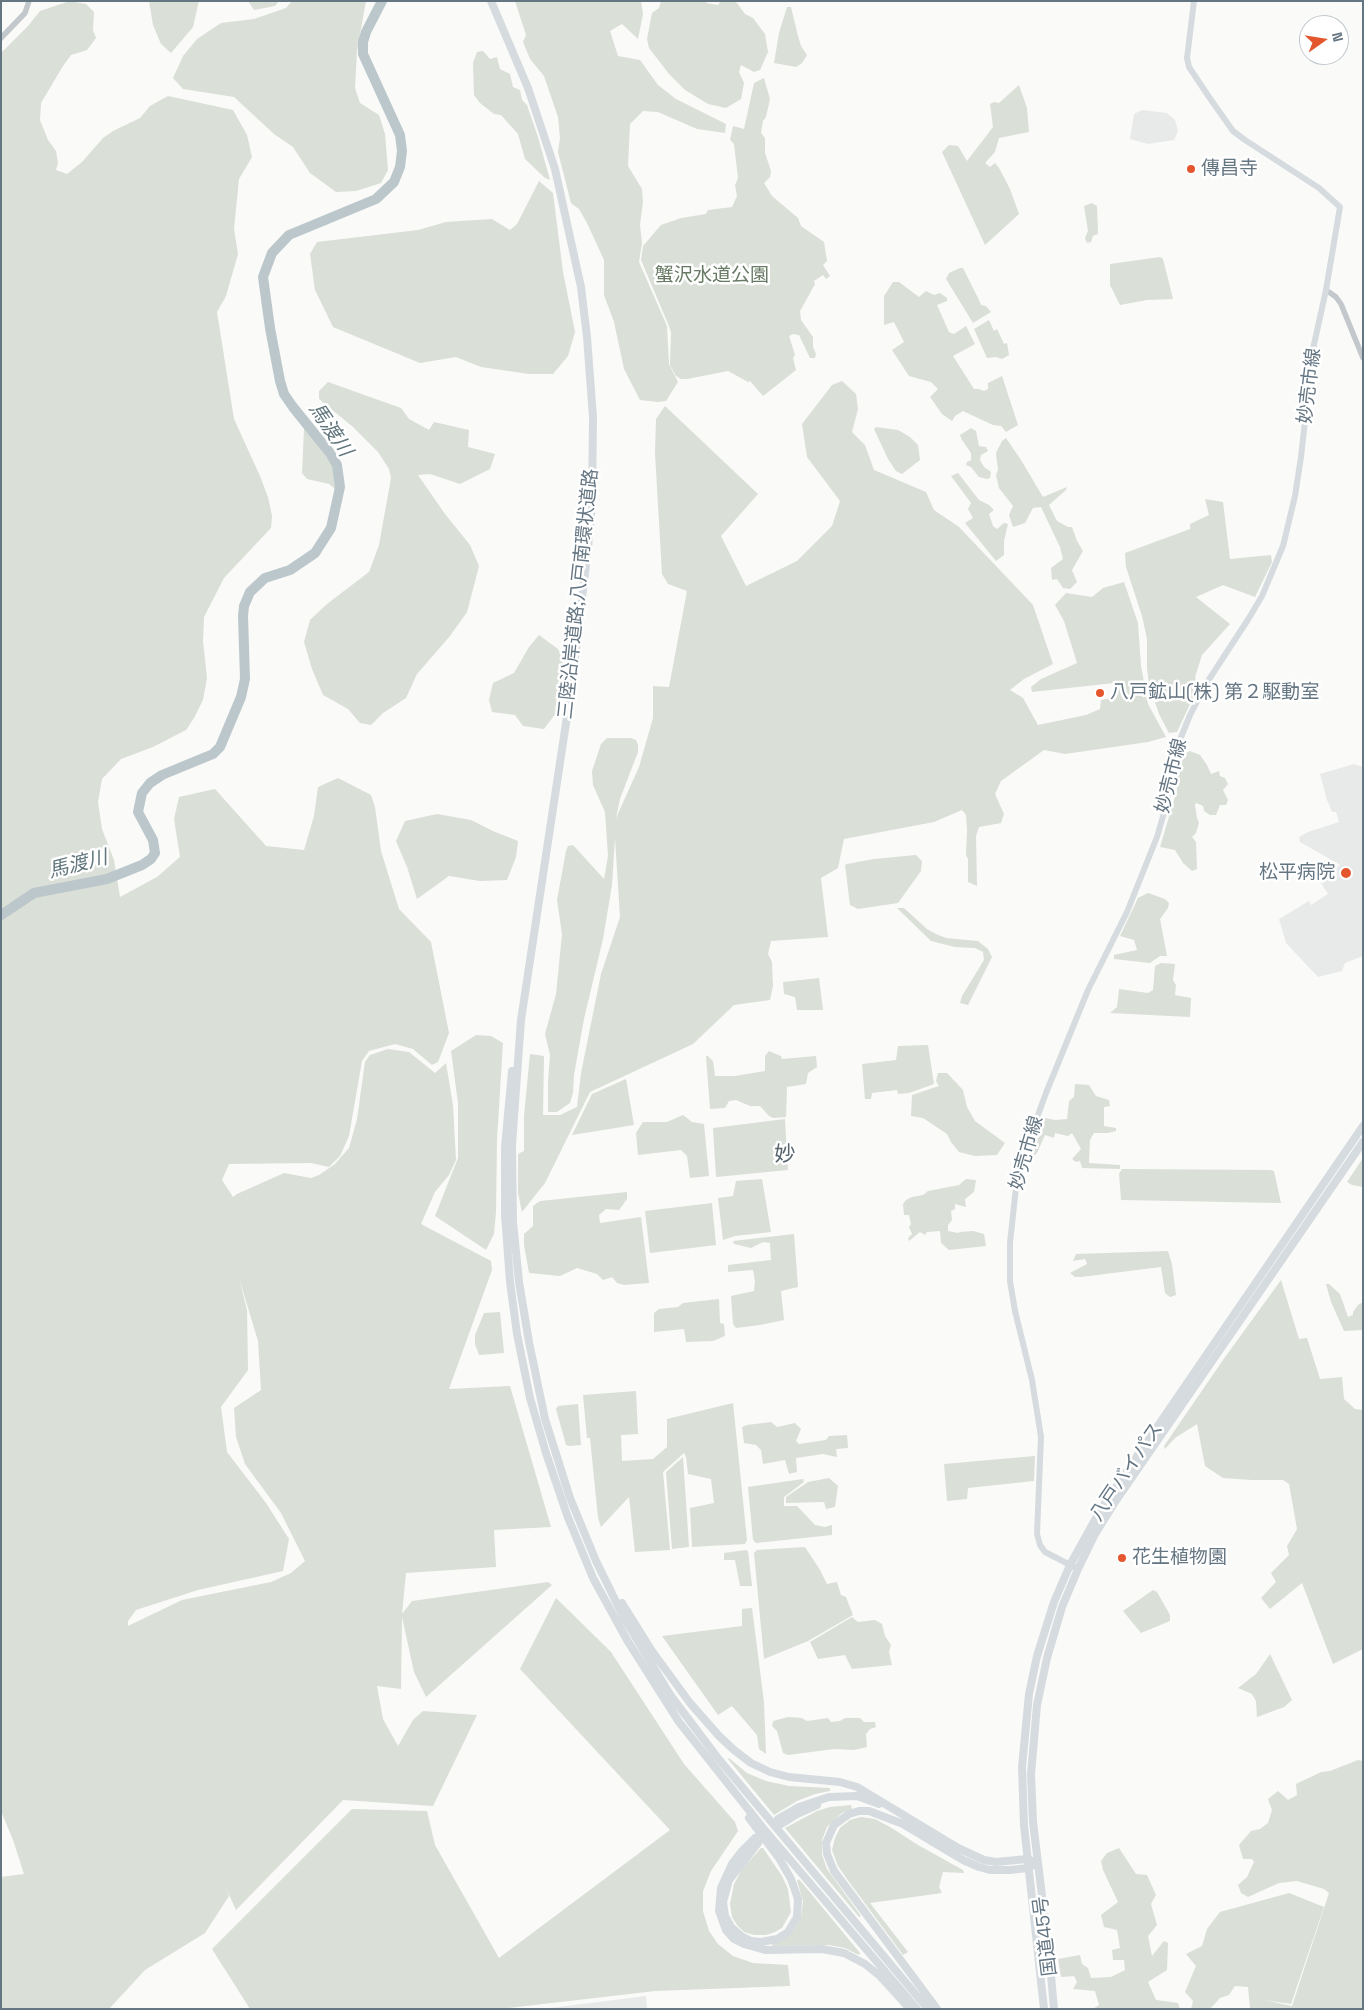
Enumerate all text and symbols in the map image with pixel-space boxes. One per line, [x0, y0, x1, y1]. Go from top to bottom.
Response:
north arrow [1299, 15, 1349, 65]
text: N [1328, 30, 1347, 43]
place label: 傳昌寺 [1201, 158, 1258, 180]
marker: 傳昌寺 [1185, 163, 1197, 175]
park label: 蟹沢水道公園 [655, 265, 769, 287]
street label: 妙売市線 [1294, 347, 1326, 425]
water label: 馬渡川 [303, 398, 357, 462]
street label: 三陸沿岸道路;八戸南環状道路 [555, 468, 603, 720]
place label: 八戸鉱山(株) 第２駆動室 [1110, 682, 1319, 704]
marker: 八戸鉱山(株) 第２駆動室 [1094, 687, 1106, 699]
street label: 妙売市線 [1152, 736, 1192, 816]
water label: 馬渡川 [46, 846, 110, 884]
place label: 松平病院 [1259, 862, 1335, 884]
marker: 松平病院 [1339, 866, 1353, 880]
street label: 妙売市線 [1006, 1113, 1048, 1193]
district label: 妙 [775, 1142, 795, 1168]
street label: 八戸バイパス [1086, 1418, 1168, 1526]
place label: 花生植物園 [1132, 1547, 1227, 1569]
marker: 花生植物園 [1116, 1552, 1128, 1564]
street label: 国道45号 [1030, 1895, 1062, 1977]

